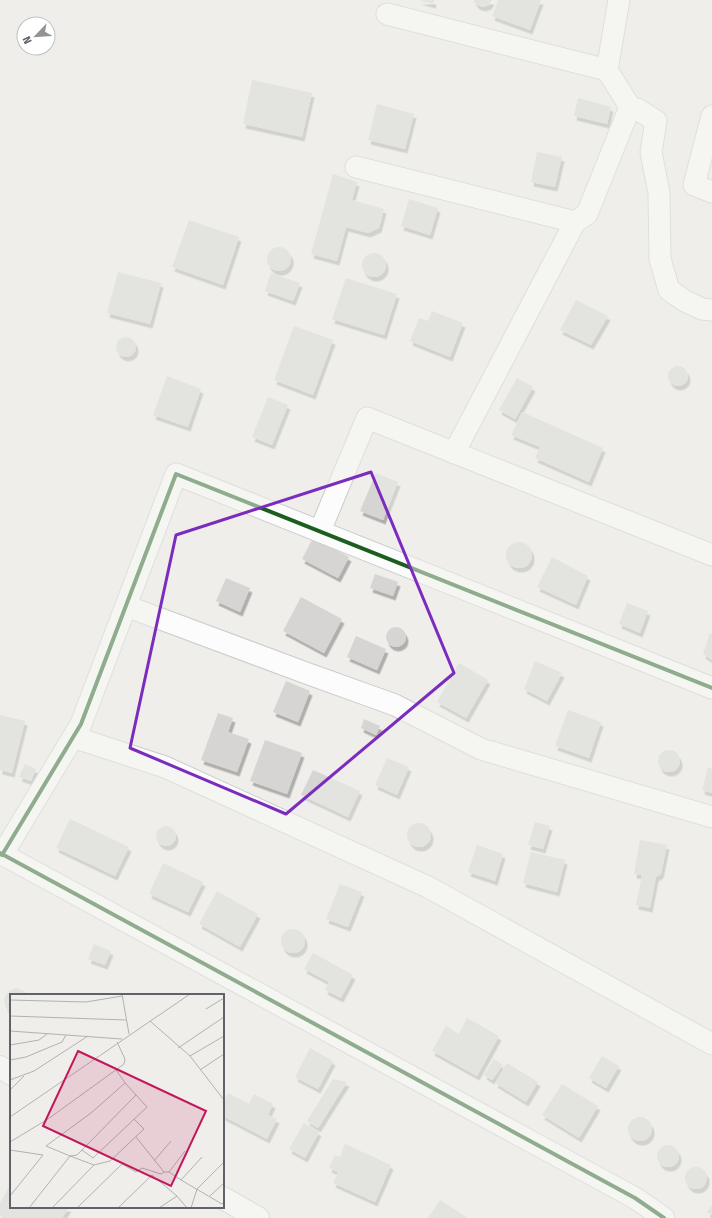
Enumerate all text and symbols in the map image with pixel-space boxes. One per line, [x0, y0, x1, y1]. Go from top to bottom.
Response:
north arrow [16, 16, 56, 56]
text: N [20, 34, 35, 46]
inset map [10, 994, 224, 1208]

